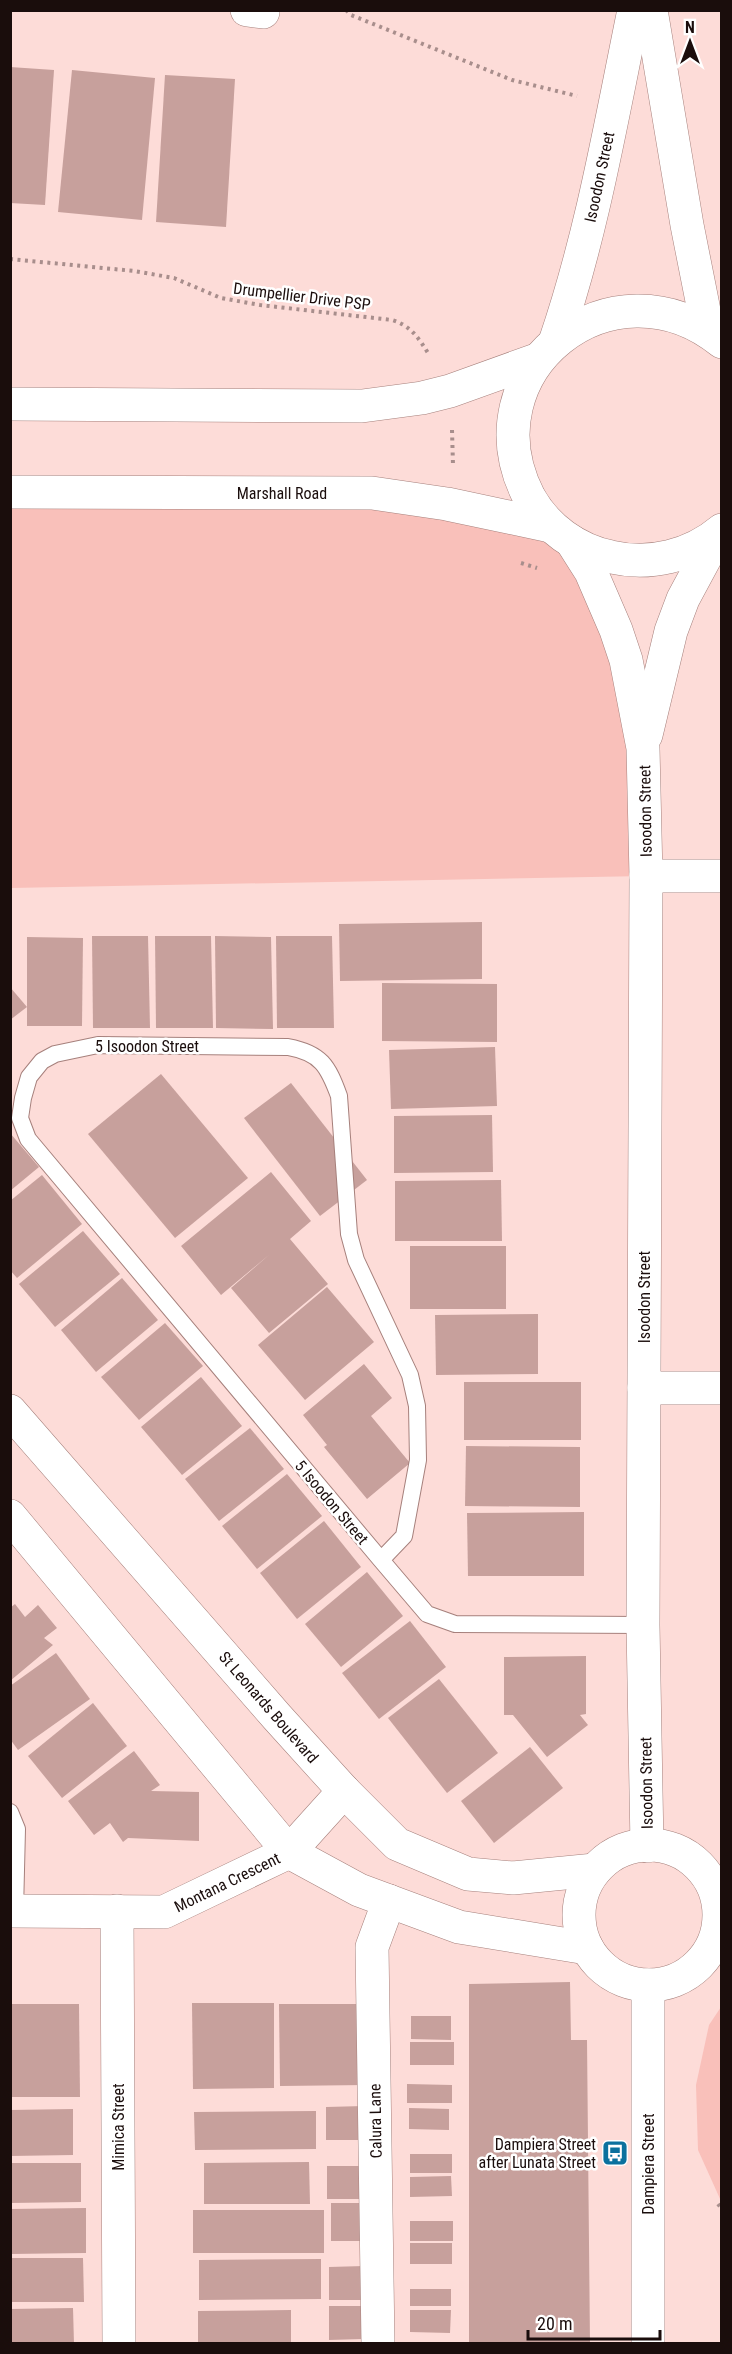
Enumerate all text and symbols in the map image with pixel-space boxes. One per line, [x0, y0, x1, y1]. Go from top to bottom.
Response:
north arrow [660, 12, 720, 72]
text: N [685, 18, 695, 37]
street label: Isoodon Street [581, 130, 618, 224]
street label: Drumpellier Drive PSP [232, 279, 372, 314]
street label: Marshall Road [237, 484, 327, 503]
street label: Isoodon Street [635, 764, 656, 857]
street label: 5 Isoodon Street [95, 1037, 199, 1056]
street label: Isoodon Street [635, 1251, 654, 1343]
street label: 5 Isoodon Street [291, 1456, 372, 1548]
street label: St Leonards Boulevard [215, 1648, 322, 1767]
street label: Isoodon Street [636, 1736, 657, 1829]
street label: Montana Crescent [171, 1849, 283, 1916]
street label: Mimica Street [109, 2083, 128, 2171]
street label: Calura Lane [365, 2084, 386, 2158]
street label: Dampiera Street [639, 2113, 658, 2215]
place label: Dampiera Street after Lunata Street [479, 2135, 596, 2172]
bus stop icon: Dampiera Street after Lunata Street [600, 2138, 630, 2168]
scale bar [528, 2303, 660, 2341]
text: 20 m [537, 2313, 572, 2334]

